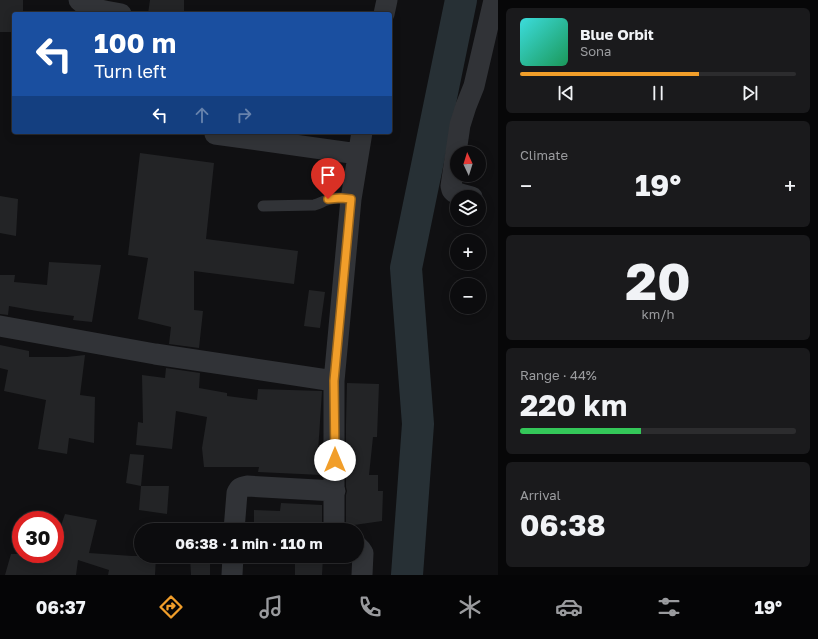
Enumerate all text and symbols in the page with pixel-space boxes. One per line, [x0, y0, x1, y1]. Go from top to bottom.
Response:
text: Blue Orbit [580, 25, 654, 43]
text: 100 m [94, 26, 176, 59]
icon: left [28, 28, 80, 80]
text: Sona [580, 43, 611, 59]
text: Turn left [94, 60, 167, 82]
icon: previous [555, 82, 577, 104]
icon: pause [647, 82, 669, 104]
icon: next [739, 82, 761, 104]
icon: left [149, 104, 171, 126]
icon: ahead [191, 104, 213, 126]
icon: right [233, 104, 255, 126]
north arrow [450, 146, 486, 182]
map controls [450, 146, 486, 314]
text: Climate [520, 147, 568, 163]
pin [311, 158, 345, 199]
icon: arrive [317, 164, 339, 186]
text: 19° [635, 167, 681, 203]
text: − [520, 172, 532, 199]
text: + [784, 172, 796, 199]
button: layers [450, 190, 486, 226]
button: + [450, 234, 486, 270]
text: 20 [625, 249, 691, 311]
button: − [450, 278, 486, 314]
text: km/h [641, 306, 675, 322]
text: Range · 44% [520, 367, 597, 383]
text: 220 km [520, 387, 627, 423]
position arrow [314, 439, 356, 481]
text: Arrival [520, 487, 561, 503]
text: 06:38 [520, 507, 606, 543]
speed limit sign: 30 [12, 511, 64, 563]
text: 06:38 · 1 min · 110 m [175, 534, 323, 552]
icon: directions [157, 593, 185, 621]
icon: music [257, 593, 285, 621]
icon: phone [356, 593, 384, 621]
icon: climate [456, 593, 484, 621]
icon: car [555, 593, 583, 621]
icon: filters [655, 593, 683, 621]
text: 06:37 [36, 596, 85, 618]
text: 19° [754, 596, 782, 618]

